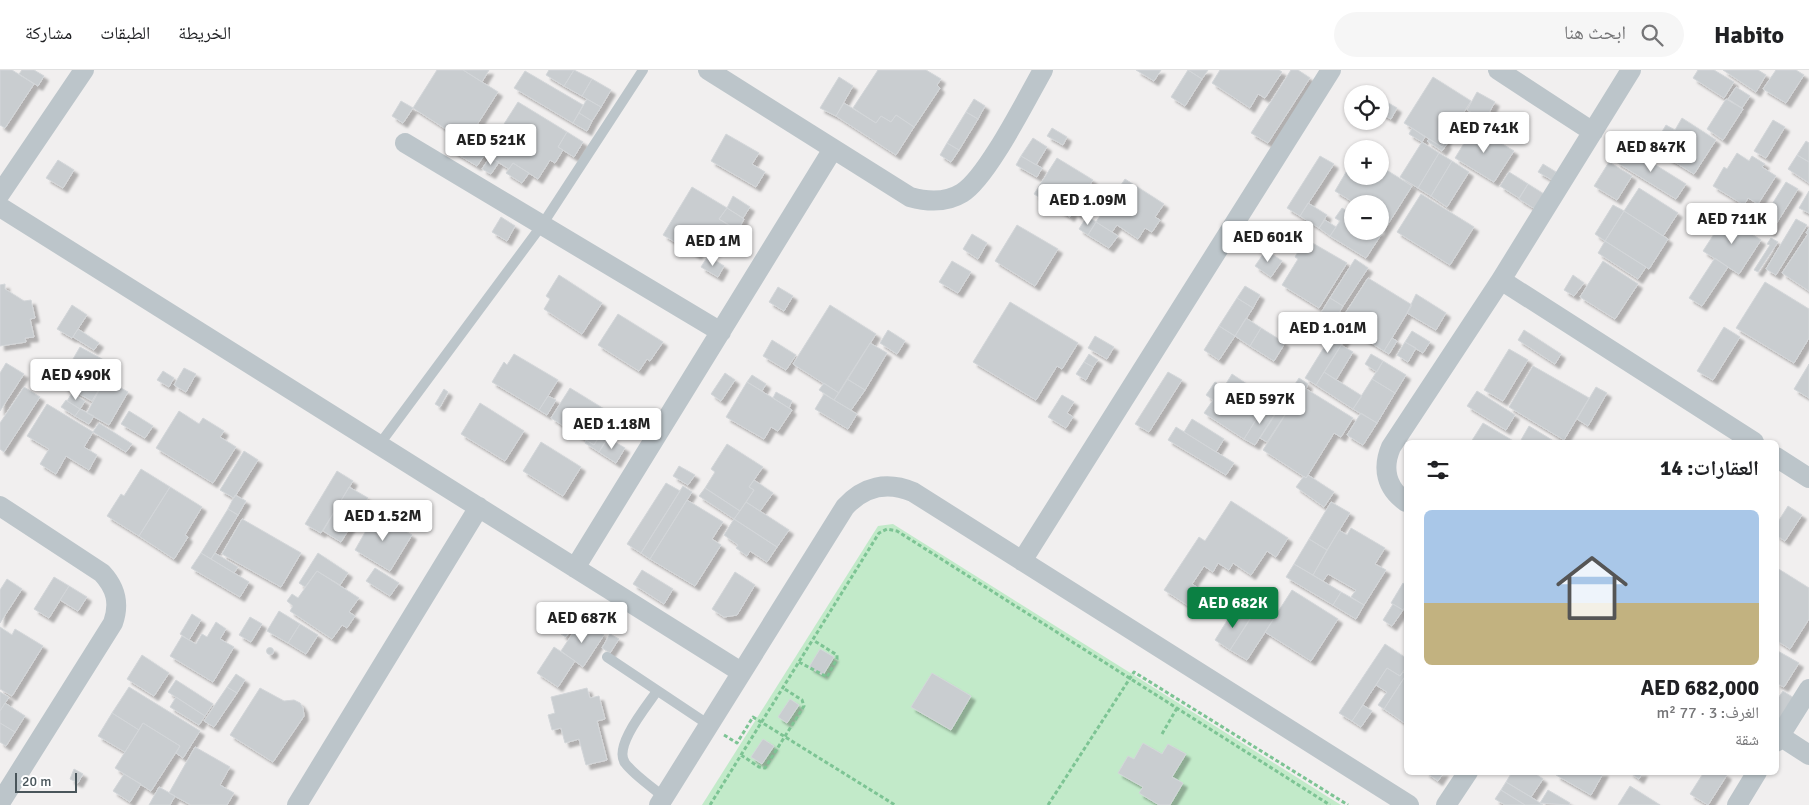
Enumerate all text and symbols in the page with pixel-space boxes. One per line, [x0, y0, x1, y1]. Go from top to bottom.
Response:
search box [1334, 12, 1684, 57]
text: Habito [1714, 20, 1784, 50]
text: ابحث هنا [1564, 21, 1626, 45]
icon: search [1638, 21, 1666, 49]
text: مشاركة [25, 22, 72, 44]
text: الطبقات [100, 22, 150, 44]
text: الخريطة [178, 22, 231, 44]
map controls [1344, 85, 1389, 240]
button: locate [1344, 85, 1389, 130]
pin: AED 741K [1432, 112, 1536, 154]
text: AED 741K [1449, 118, 1519, 138]
pin: AED 521K [439, 124, 543, 166]
text: AED 521K [456, 130, 526, 150]
pin: AED 847K [1599, 131, 1703, 173]
text: AED 847K [1616, 137, 1686, 157]
button: + [1344, 140, 1389, 185]
pin: AED 1.09M [1031, 184, 1145, 226]
text: AED 1.09M [1049, 190, 1127, 210]
button: − [1344, 195, 1389, 240]
pin: AED 711K [1680, 202, 1784, 245]
text: AED 711K [1697, 209, 1767, 229]
pin: AED 601K [1216, 220, 1320, 263]
pin: AED 1M [672, 224, 754, 267]
text: AED 601K [1233, 227, 1303, 247]
text: AED 1M [685, 231, 741, 251]
pin: AED 1.01M [1271, 312, 1385, 354]
text: AED 1.01M [1289, 318, 1367, 338]
pin: AED 490K [24, 358, 128, 401]
text: AED 490K [41, 365, 111, 385]
pin: AED 597K [1208, 382, 1312, 425]
text: AED 597K [1225, 389, 1295, 409]
pin: AED 1.18M [555, 408, 669, 450]
text: AED 1.18M [573, 414, 651, 434]
text: العقارات: 14 [1660, 455, 1759, 481]
icon: filters [1424, 456, 1452, 484]
pin: AED 1.52M [326, 500, 440, 542]
text: AED 1.52M [344, 506, 422, 526]
icon: home [1547, 543, 1637, 633]
pin: AED 682K [1181, 586, 1285, 629]
text: AED 682K [1198, 593, 1268, 613]
pin: AED 687K [530, 602, 634, 644]
text: AED 687K [547, 608, 617, 628]
text: AED 682,000 [1641, 675, 1759, 701]
text: الغرف: 3 · 77 m² [1656, 703, 1759, 723]
text: شقة [1735, 730, 1759, 750]
scale bar [15, 770, 78, 793]
text: 20 m [22, 773, 51, 790]

